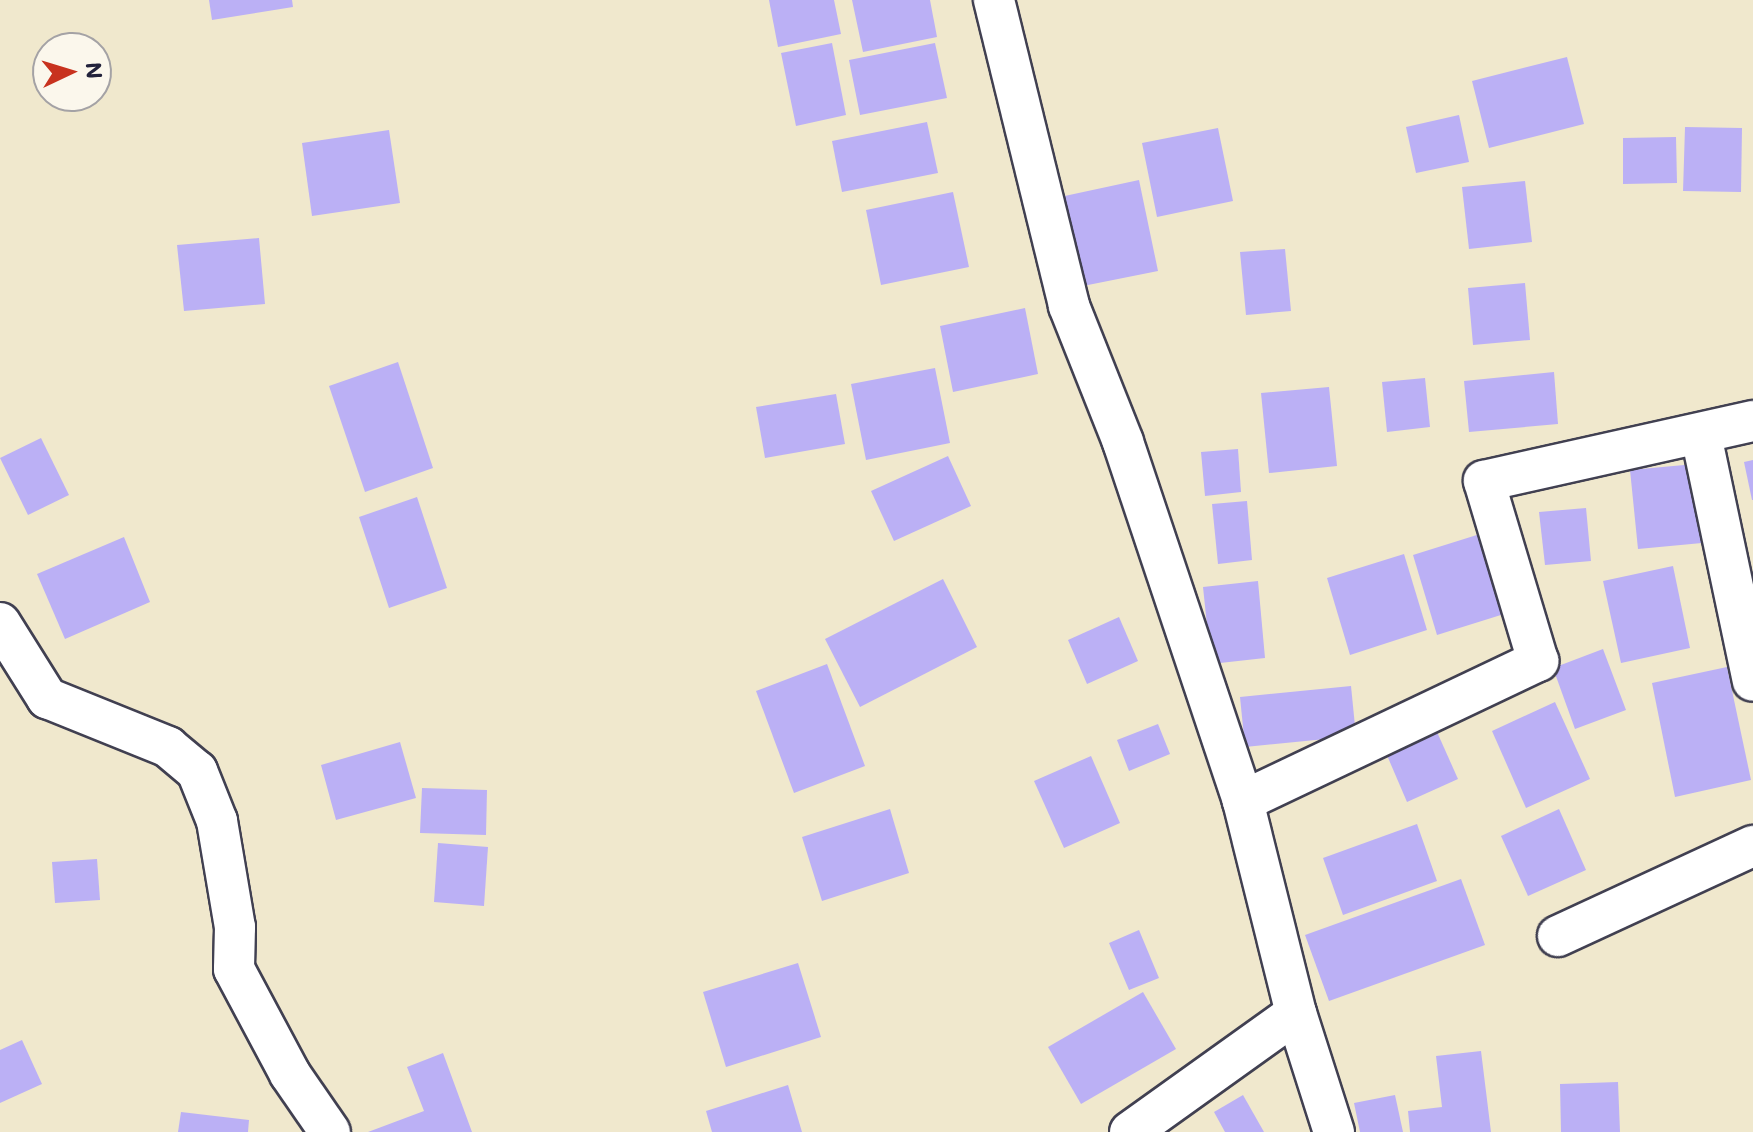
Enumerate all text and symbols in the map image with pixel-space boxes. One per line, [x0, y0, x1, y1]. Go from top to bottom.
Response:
north arrow [32, 32, 112, 112]
text: N [79, 61, 109, 80]

